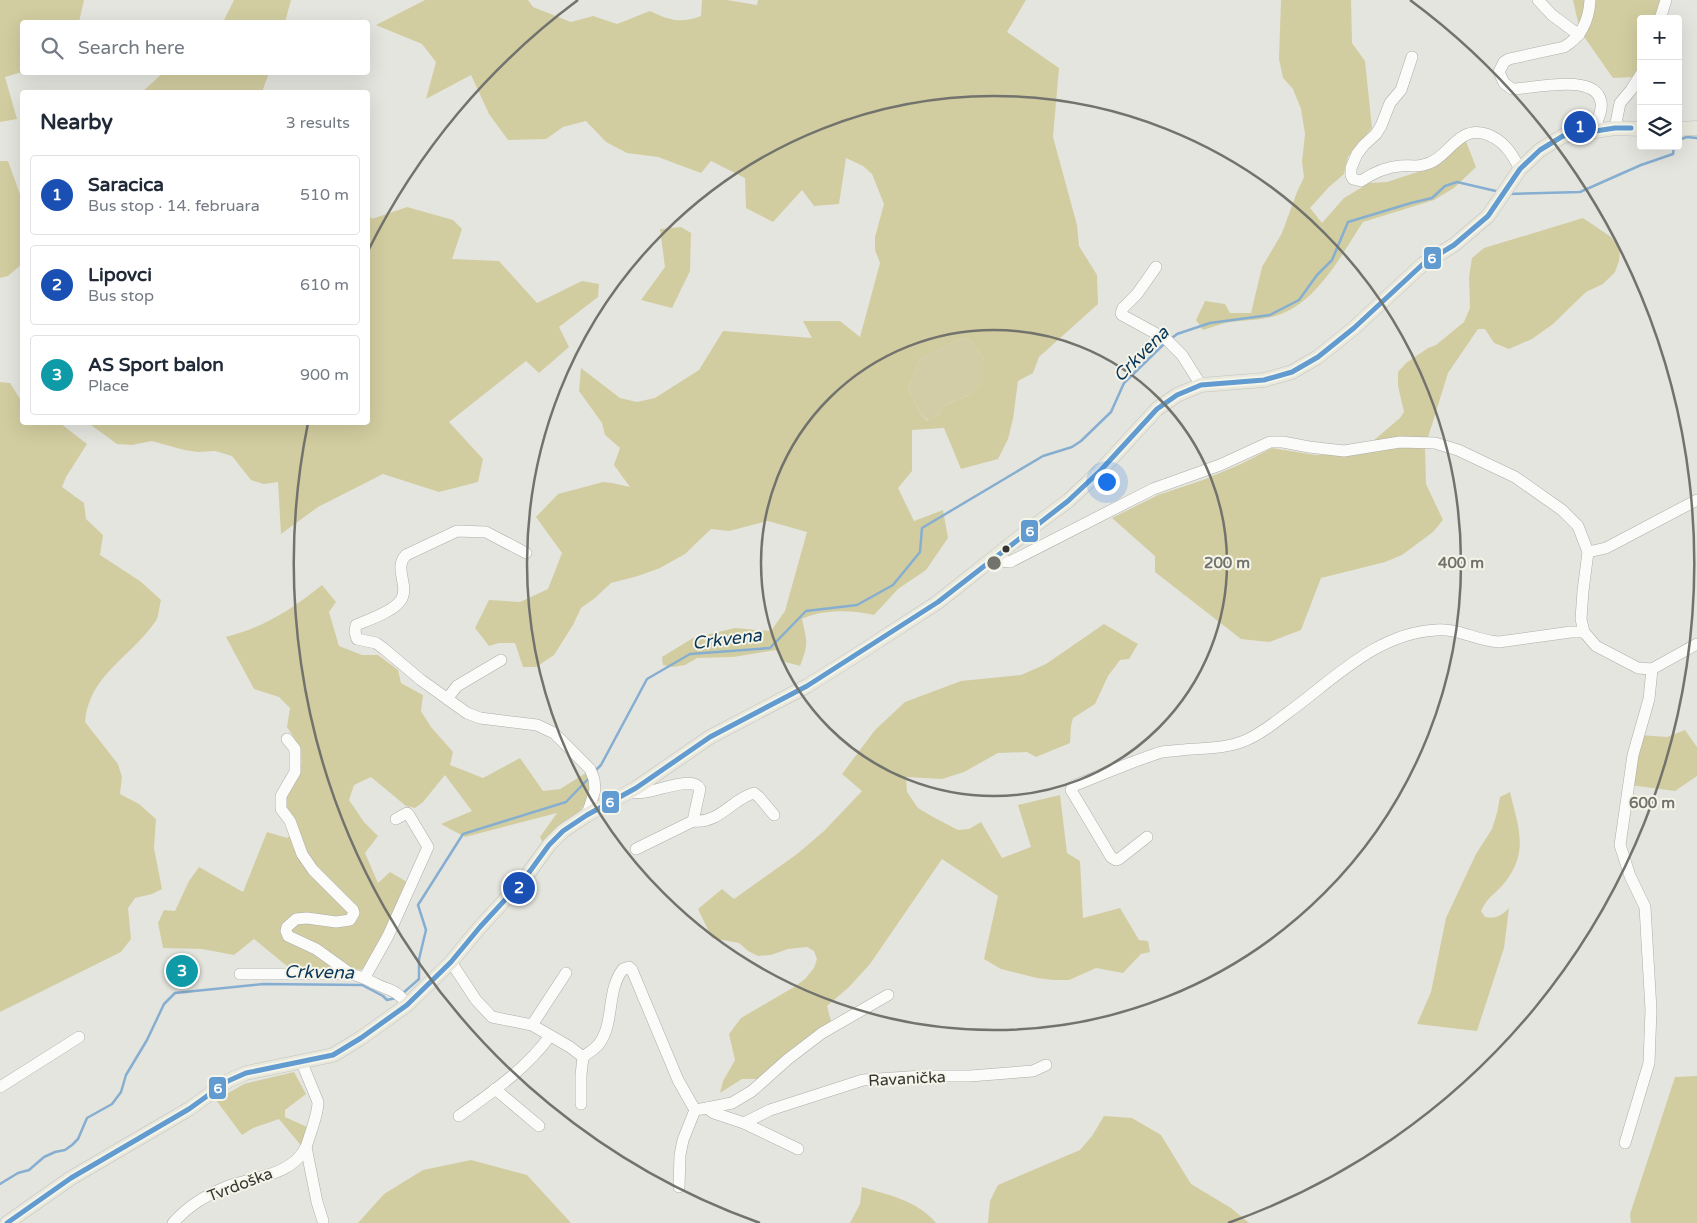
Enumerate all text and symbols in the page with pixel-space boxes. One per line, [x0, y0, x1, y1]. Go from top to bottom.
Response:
map controls [1637, 15, 1682, 150]
button: + [1637, 15, 1682, 60]
search box [20, 20, 370, 75]
icon: search [38, 34, 66, 62]
text: Search here [78, 37, 185, 59]
button: − [1637, 60, 1682, 105]
button: layers [1637, 105, 1682, 150]
pin: 1 [1564, 108, 1596, 146]
text: Nearby [40, 110, 113, 135]
text: 3 results [286, 113, 350, 133]
text: Saracica [88, 174, 164, 196]
text: 1 [52, 185, 62, 205]
text: 510 m [300, 185, 349, 205]
text: Bus stop · 14. februara [88, 196, 260, 216]
line badge: 6 [1423, 246, 1442, 270]
text: 6 [1428, 250, 1437, 267]
text: Lipovci [88, 264, 152, 286]
text: 2 [52, 275, 62, 295]
text: 610 m [300, 275, 349, 295]
text: Bus stop [88, 286, 154, 306]
water label: Crkvena [1109, 321, 1174, 386]
text: AS Sport balon [88, 354, 224, 376]
text: 3 [52, 365, 62, 385]
text: 900 m [300, 365, 349, 385]
text: Place [88, 376, 129, 396]
your location [1094, 469, 1120, 495]
line badge: 6 [1020, 519, 1039, 543]
text: 6 [1026, 523, 1035, 540]
unlabelled marker [1001, 544, 1011, 554]
centre of rings [985, 554, 1003, 572]
text: 200 m [1204, 554, 1250, 572]
text: 400 m [1438, 554, 1484, 572]
water label: Crkvena [691, 624, 764, 654]
line badge: 6 [601, 790, 620, 814]
text: 6 [606, 794, 615, 811]
text: 600 m [1629, 794, 1675, 812]
pin: 2 [503, 869, 535, 907]
pin: 3 [166, 952, 198, 990]
water label: Crkvena [284, 960, 355, 984]
street label: Ravanička [868, 1067, 946, 1091]
line badge: 6 [208, 1076, 227, 1100]
text: 6 [214, 1080, 223, 1097]
street label: Tvrdoška [205, 1163, 275, 1207]

